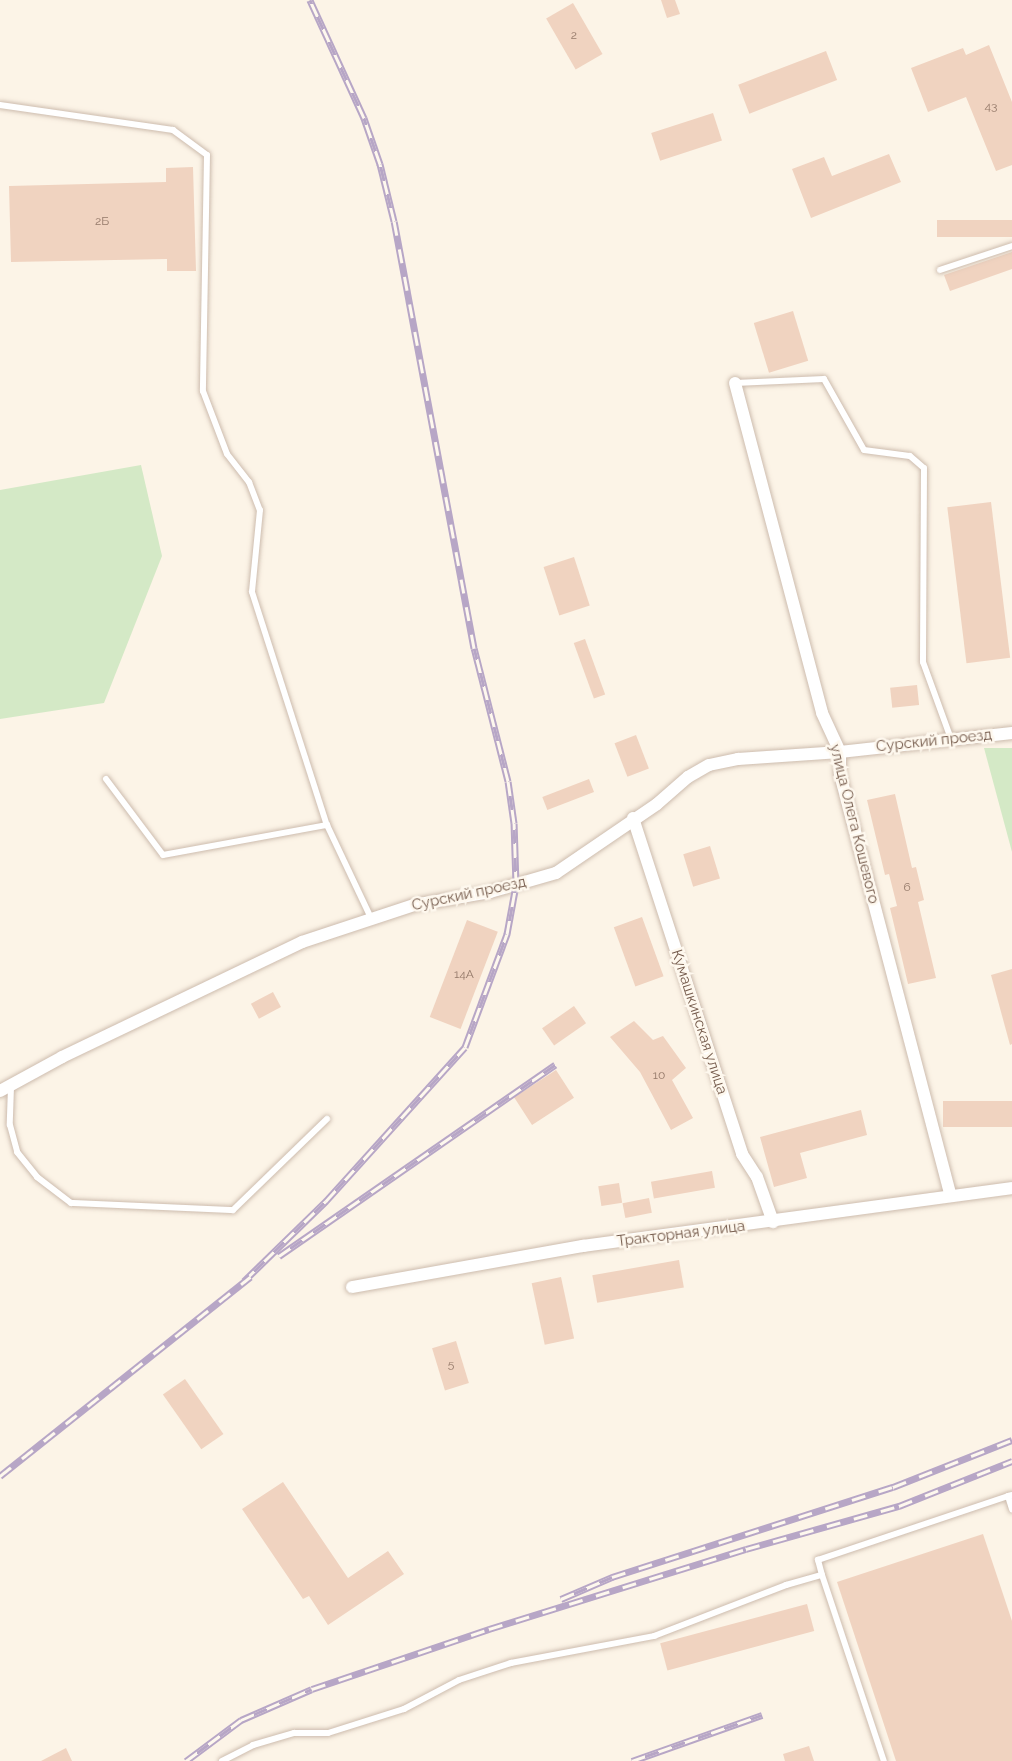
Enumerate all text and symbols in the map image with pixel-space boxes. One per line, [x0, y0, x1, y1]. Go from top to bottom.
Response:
house number: 2 [571, 29, 577, 43]
house number: 43 [985, 100, 997, 114]
house number: 2Б [95, 215, 109, 229]
street label: Сурский проезд [875, 726, 993, 756]
street label: улица Олега Кошевого [825, 742, 883, 906]
street label: Сурский проезд [410, 873, 528, 915]
house number: 6 [903, 881, 911, 895]
street label: Кумашкинская улица [667, 947, 731, 1097]
house number: 14А [454, 968, 474, 982]
house number: 10 [653, 1069, 665, 1083]
street label: Тракторная улица [616, 1217, 746, 1251]
house number: 5 [448, 1358, 454, 1372]

